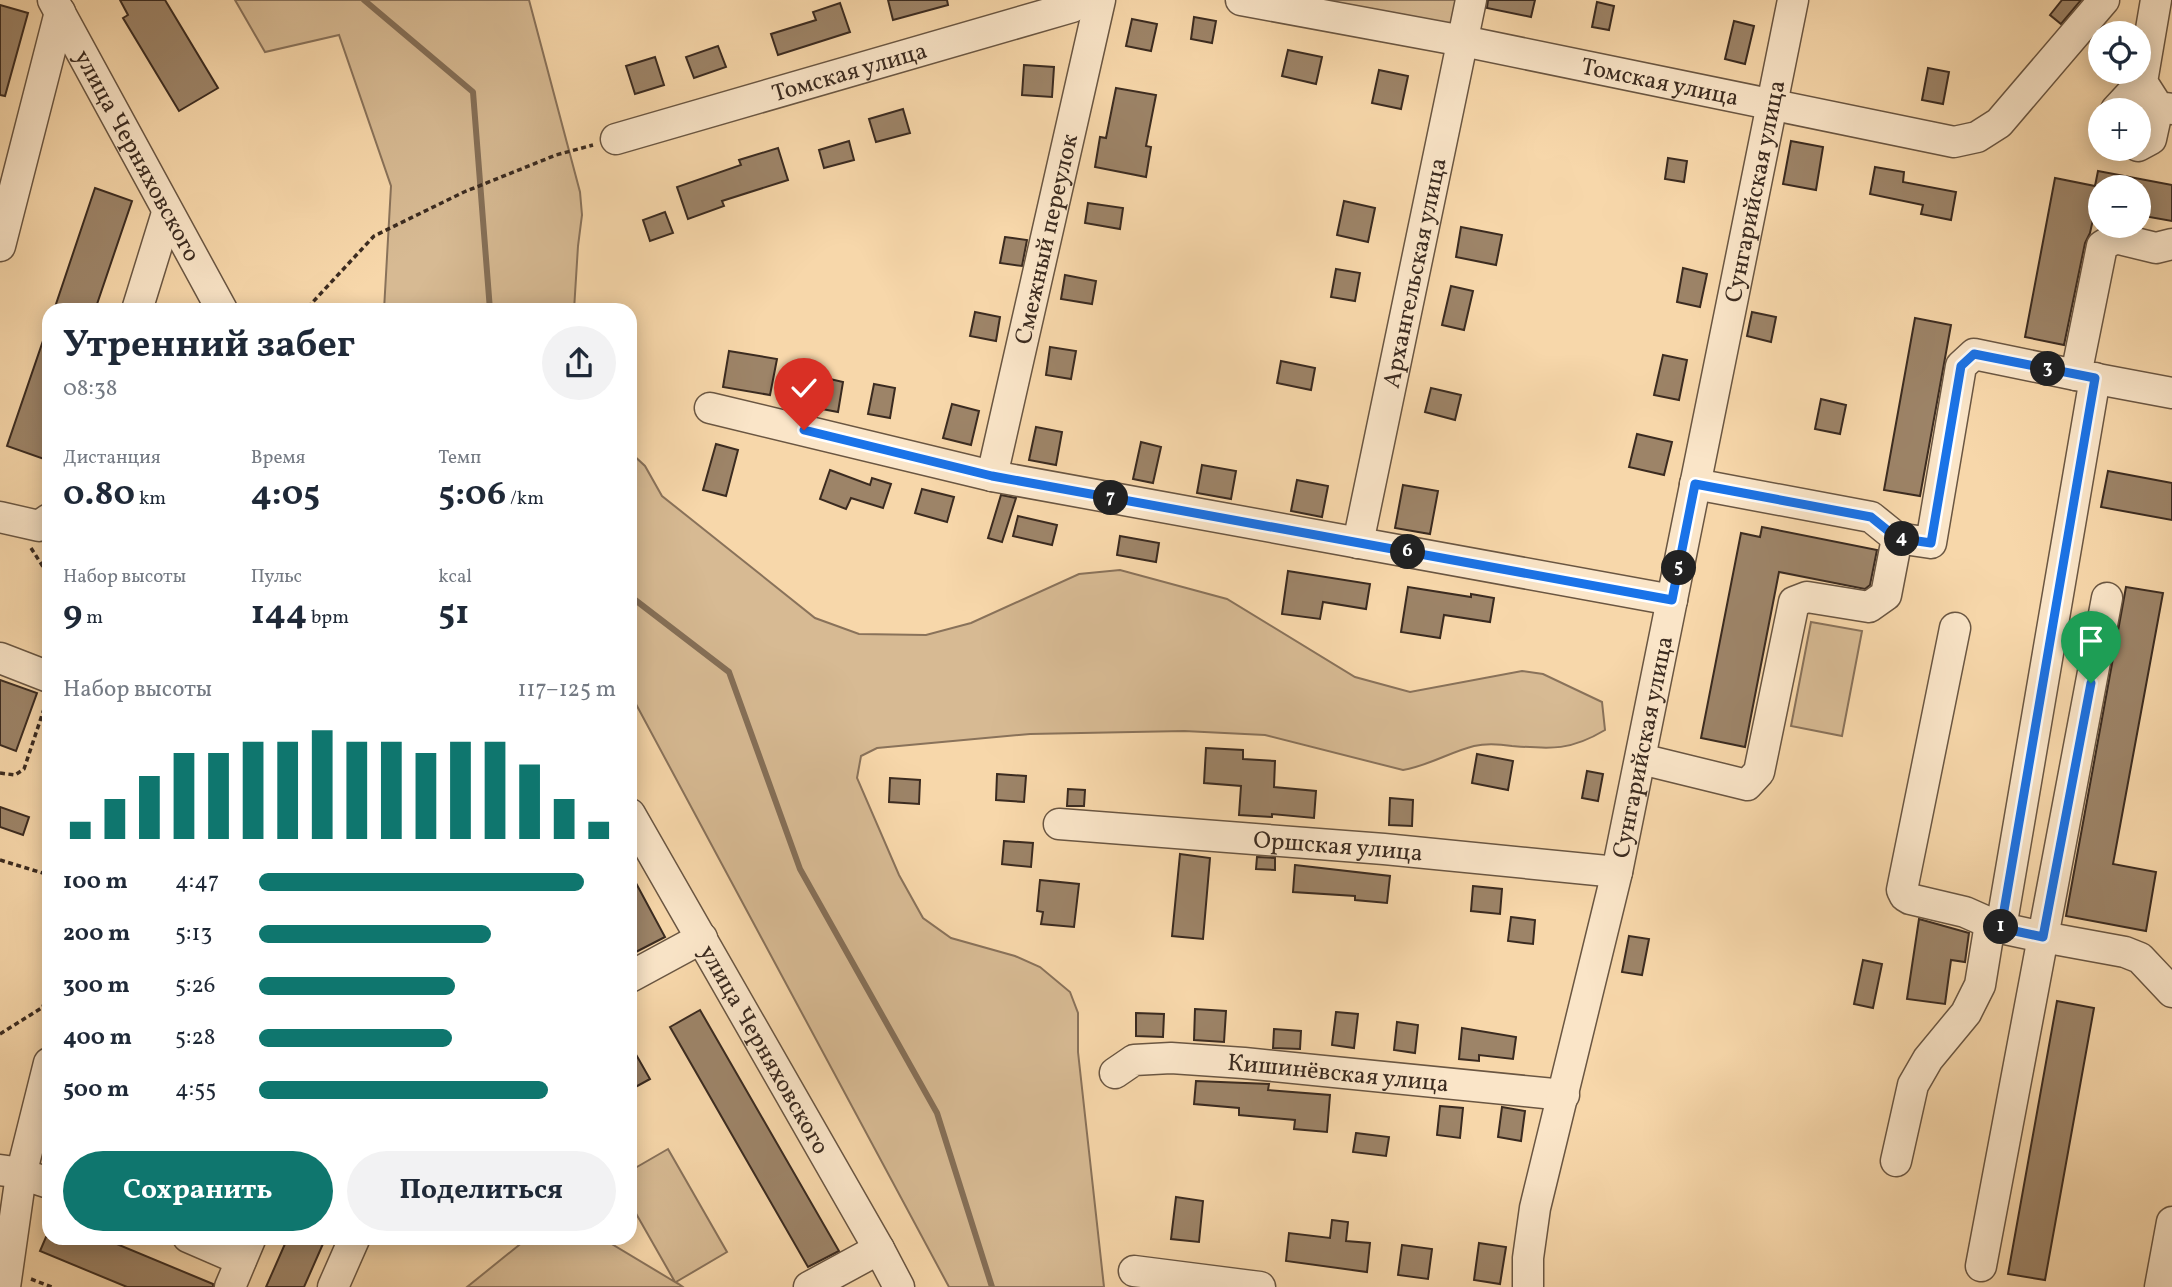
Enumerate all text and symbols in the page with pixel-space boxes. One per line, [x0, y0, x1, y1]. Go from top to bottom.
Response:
map controls [2088, 21, 2151, 238]
button: locate [2088, 21, 2151, 84]
street label: Томская улица [768, 35, 932, 112]
street label: улица Черняховского [64, 44, 208, 268]
street label: Томская улица [1578, 51, 1742, 116]
street label: Сунгарийская улица [1717, 77, 1795, 306]
button: + [2088, 98, 2151, 161]
street label: Смежный переулок [1007, 131, 1088, 348]
street label: Архангельская улица [1376, 155, 1457, 392]
button: − [2088, 175, 2151, 238]
text: Утренний забег [63, 320, 355, 373]
button: share [542, 326, 616, 400]
pin: 3 [2030, 352, 2066, 386]
text: 3 [2043, 355, 2052, 381]
pin [774, 358, 834, 430]
icon: check [785, 369, 823, 407]
text: 08:38 [63, 373, 117, 405]
text: Дистанция [63, 445, 161, 471]
text: Время [251, 445, 305, 471]
text: Темп [438, 445, 481, 471]
text: 0.80 [63, 471, 135, 519]
text: 4:05 [251, 471, 320, 519]
text: 5:06 [438, 471, 506, 519]
pin: 7 [1094, 480, 1128, 516]
text: 7 [1106, 484, 1115, 510]
text: km [135, 486, 166, 512]
text: /km [506, 486, 544, 512]
pin: 4 [1884, 522, 1920, 556]
text: 4 [1896, 525, 1907, 551]
pin: 6 [1390, 534, 1426, 570]
text: 6 [1402, 538, 1413, 564]
pin: 5 [1662, 550, 1696, 586]
text: 5 [1674, 554, 1683, 580]
text: Набор высоты [63, 564, 186, 590]
text: Пульс [251, 564, 302, 590]
text: kcal [438, 564, 472, 590]
text: 9 [63, 590, 82, 638]
text: 144 [251, 590, 307, 638]
text: 51 [438, 590, 469, 638]
text: m [82, 605, 103, 631]
text: bpm [307, 605, 349, 631]
pin [2061, 611, 2121, 683]
icon: arrive [2072, 622, 2110, 660]
street label: Сунгарийская улица [1605, 633, 1683, 861]
text: Набор высоты [63, 674, 212, 706]
text: 117–125 m [518, 674, 616, 706]
street label: Оршская улица [1252, 824, 1424, 872]
text: 100 m [63, 866, 128, 898]
text: 4:47 [175, 866, 219, 898]
pin: 1 [1983, 909, 2018, 944]
text: 1 [1997, 913, 2004, 939]
text: 200 m [63, 918, 130, 950]
text: 5:13 [175, 918, 212, 950]
street label: улица Черняховского [689, 939, 836, 1161]
text: 300 m [63, 970, 130, 1002]
text: 5:26 [175, 970, 215, 1002]
text: 400 m [63, 1022, 132, 1054]
text: 5:28 [175, 1022, 216, 1054]
street label: Кишинёвская улица [1226, 1047, 1451, 1102]
text: 500 m [63, 1074, 129, 1106]
text: 4:55 [175, 1074, 216, 1106]
button: Сохранить [63, 1151, 333, 1231]
button: Поделиться [347, 1151, 616, 1231]

